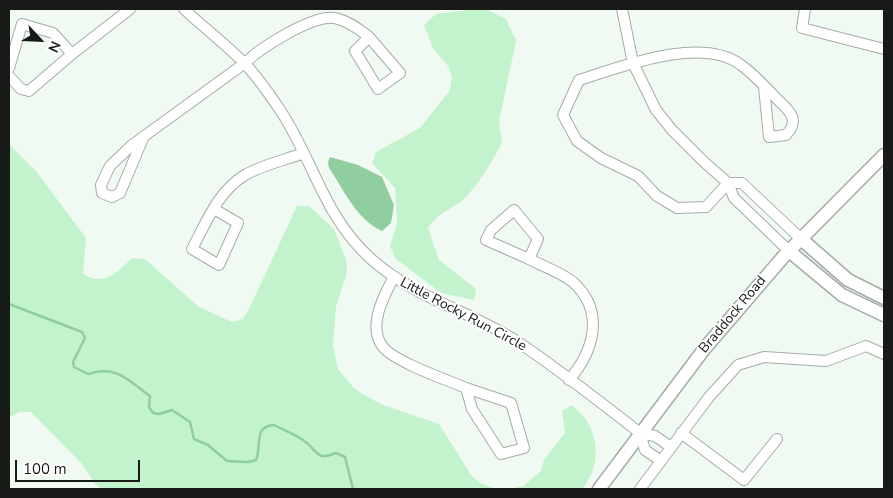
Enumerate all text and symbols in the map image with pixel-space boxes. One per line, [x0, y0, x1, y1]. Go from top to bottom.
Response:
north arrow [15, 15, 65, 65]
text: N [43, 38, 65, 55]
street label: Braddock Road [696, 273, 770, 357]
street label: Little Rocky Run Circle [397, 274, 529, 356]
scale bar [18, 450, 142, 482]
text: 100 m [23, 459, 67, 479]

